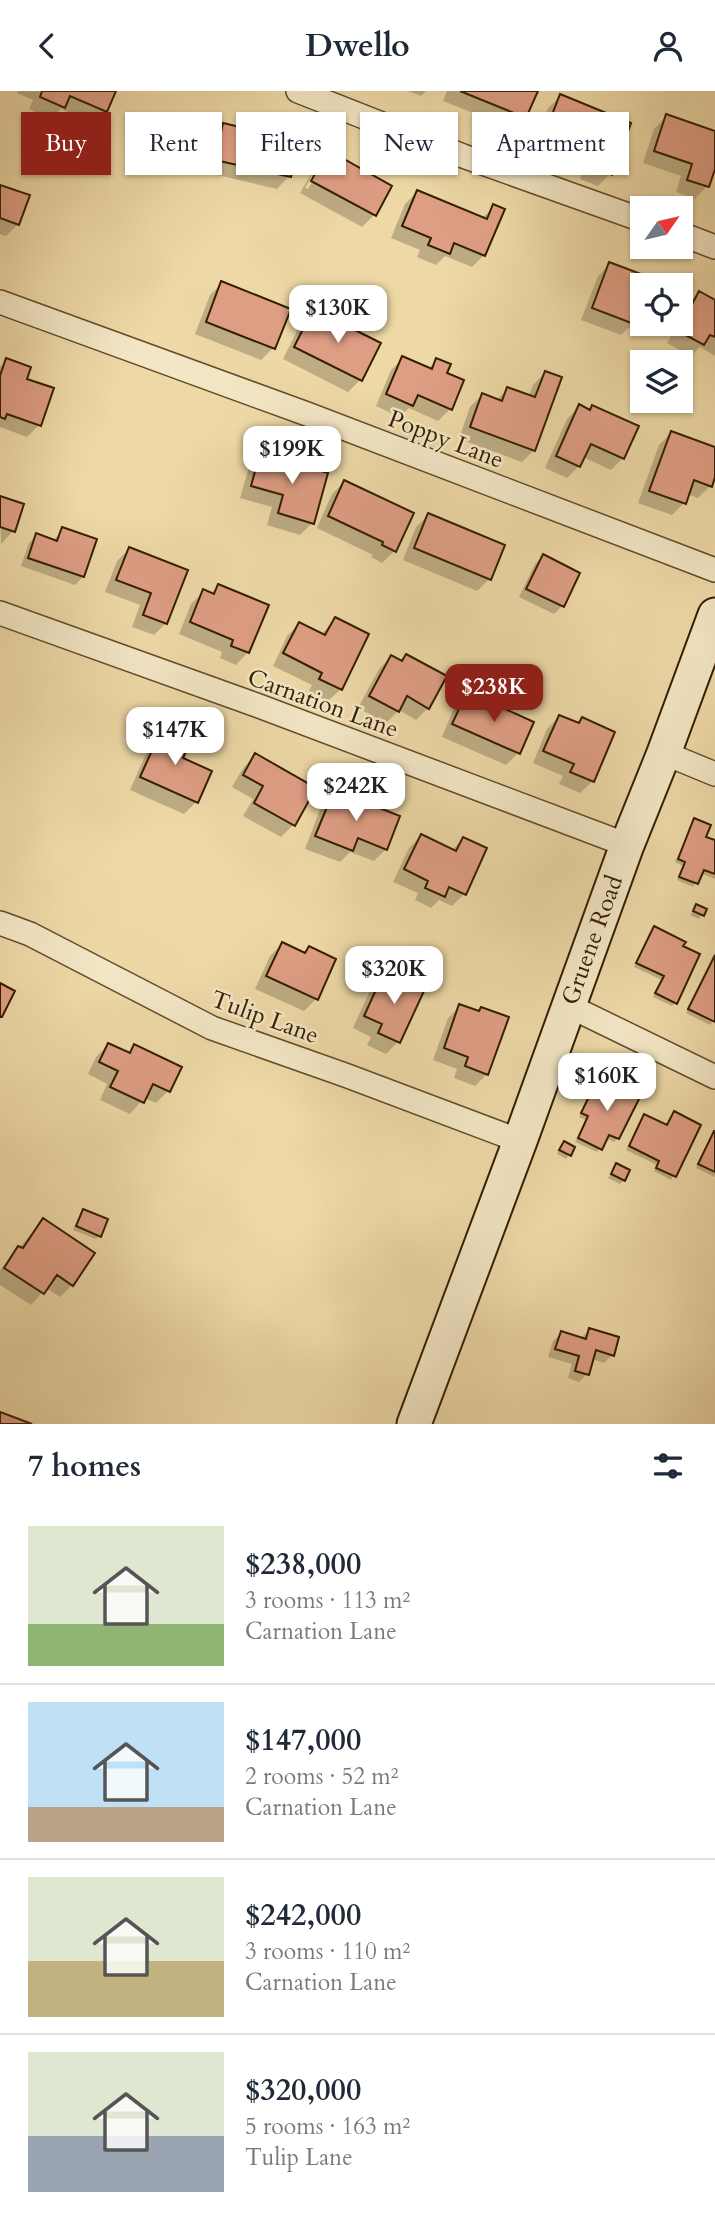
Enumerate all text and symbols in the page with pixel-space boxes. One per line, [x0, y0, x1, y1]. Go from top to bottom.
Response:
text: Dwello [305, 24, 410, 68]
icon: back [28, 27, 66, 65]
icon: person [649, 27, 687, 65]
chip: Buy [21, 112, 111, 175]
chip: Rent [125, 112, 222, 175]
chip: Filters [236, 112, 346, 175]
chip: New [360, 112, 458, 175]
chip: Apartment [472, 112, 629, 175]
north arrow [630, 196, 693, 259]
map controls [630, 196, 693, 413]
button: locate [630, 273, 693, 336]
pin: $130K [289, 285, 387, 345]
text: $130K [305, 292, 371, 323]
button: layers [630, 350, 693, 413]
street label: Poppy Lane [383, 402, 508, 477]
pin: $199K [243, 427, 341, 486]
text: $199K [259, 433, 325, 464]
street label: Carnation Lane [243, 661, 403, 746]
pin: $238K [445, 665, 543, 724]
text: $238K [461, 671, 527, 702]
pin: $147K [126, 707, 224, 767]
text: $147K [142, 714, 208, 745]
pin: $242K [307, 763, 405, 823]
text: $242K [323, 770, 389, 801]
street label: Gruene Road [554, 871, 631, 1010]
pin: $320K [345, 947, 443, 1006]
text: $320K [361, 953, 427, 984]
street label: Tulip Lane [206, 983, 323, 1052]
pin: $160K [558, 1053, 656, 1113]
text: $160K [574, 1060, 640, 1091]
text: 7 homes [28, 1446, 141, 1487]
icon: filters [649, 1447, 687, 1485]
text: $238,000 [245, 1544, 361, 1585]
icon: home [84, 1554, 168, 1638]
text: 3 rooms · 113 m² [245, 1585, 410, 1616]
text: Carnation Lane [245, 1616, 397, 1647]
text: $147,000 [245, 1720, 361, 1761]
icon: home [84, 1730, 168, 1814]
text: 2 rooms · 52 m² [245, 1761, 398, 1792]
text: Carnation Lane [245, 1792, 397, 1823]
text: $242,000 [245, 1895, 361, 1936]
icon: home [84, 1905, 168, 1989]
text: 3 rooms · 110 m² [245, 1936, 410, 1967]
text: Carnation Lane [245, 1967, 397, 1998]
text: $320,000 [245, 2070, 361, 2111]
icon: home [84, 2080, 168, 2164]
text: 5 rooms · 163 m² [245, 2111, 410, 2142]
text: Tulip Lane [245, 2142, 353, 2173]

